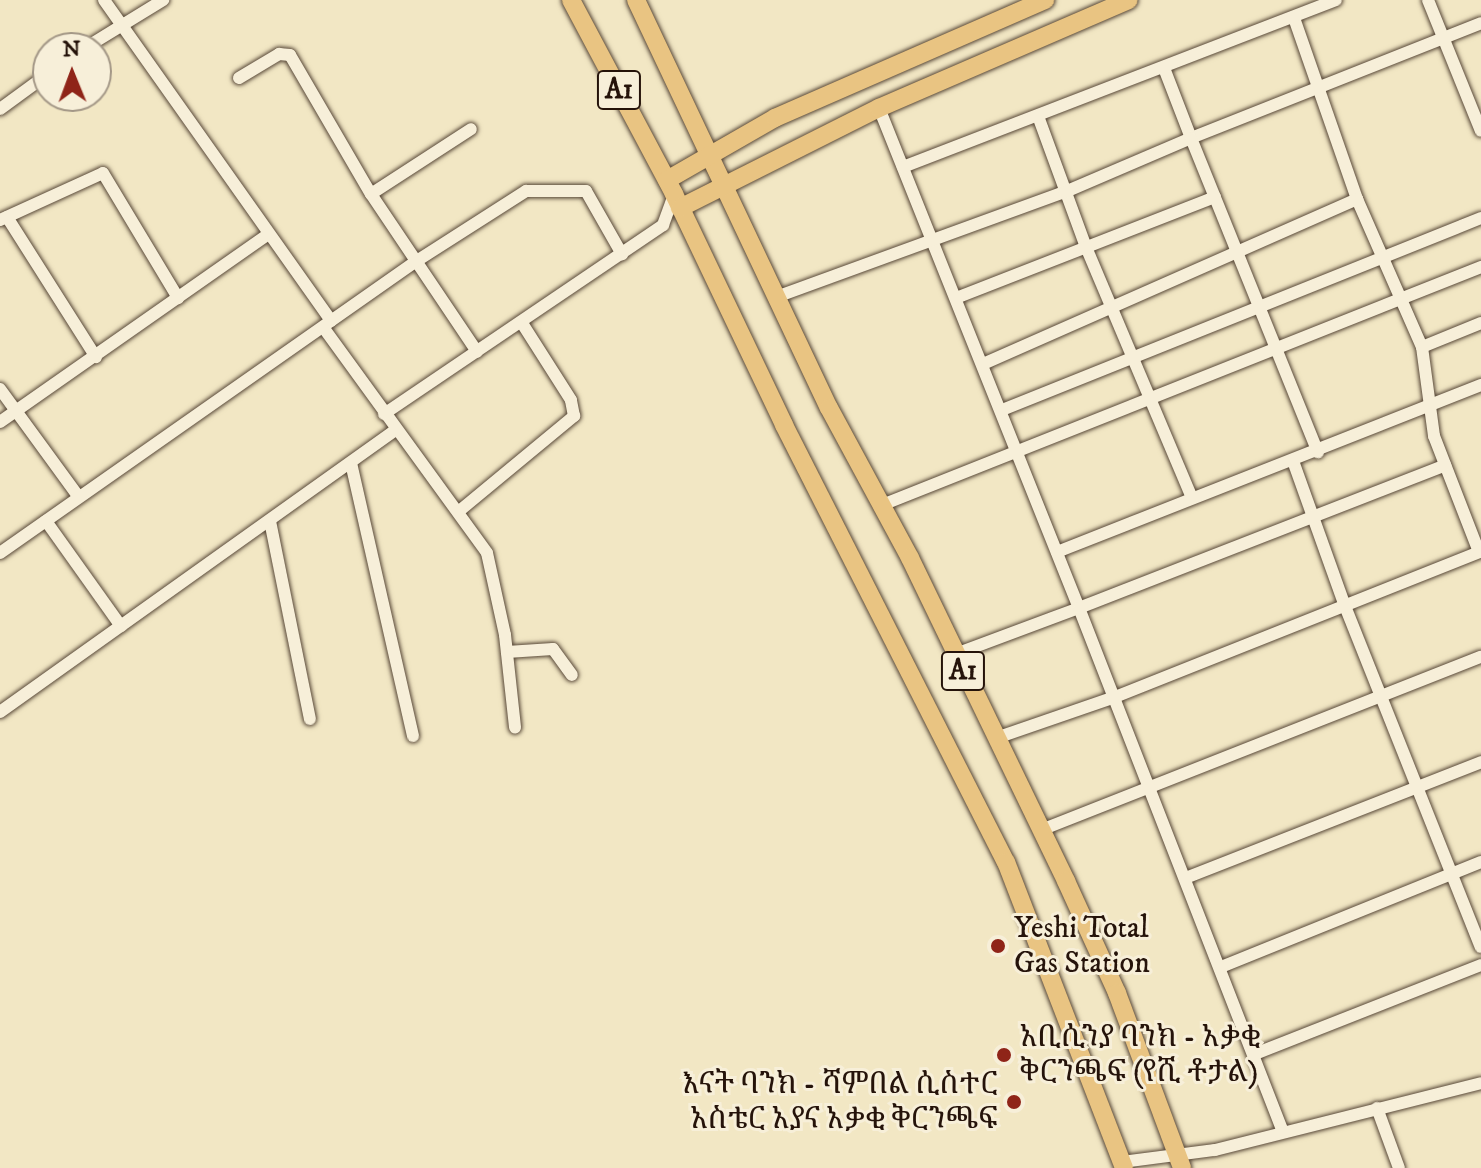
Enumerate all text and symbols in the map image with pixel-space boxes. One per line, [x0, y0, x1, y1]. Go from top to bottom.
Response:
north arrow [32, 32, 112, 112]
text: N [62, 36, 81, 63]
road number: A1 [595, 66, 643, 114]
road number: A1 [939, 647, 987, 695]
place label: Yeshi Total Gas Station [1014, 911, 1150, 982]
marker: Yeshi Total Gas Station [989, 937, 1007, 955]
place label: አቢሲንያ ባንክ - አቃቂ ቅርንጫፍ (የሺ ቶታል) [1020, 1020, 1260, 1090]
marker: አቢሲንያ ባንክ - አቃቂ ቅርንጫፍ (የሺ ቶታል) [995, 1046, 1013, 1064]
place label: እናት ባንክ - ሻምበል ሲስተር አስቴር አያና አቃቂ ቅርንጫፍ [683, 1067, 998, 1138]
marker: እናት ባንክ - ሻምበል ሲስተር አስቴር አያና አቃቂ ቅርንጫፍ [1005, 1093, 1023, 1111]

